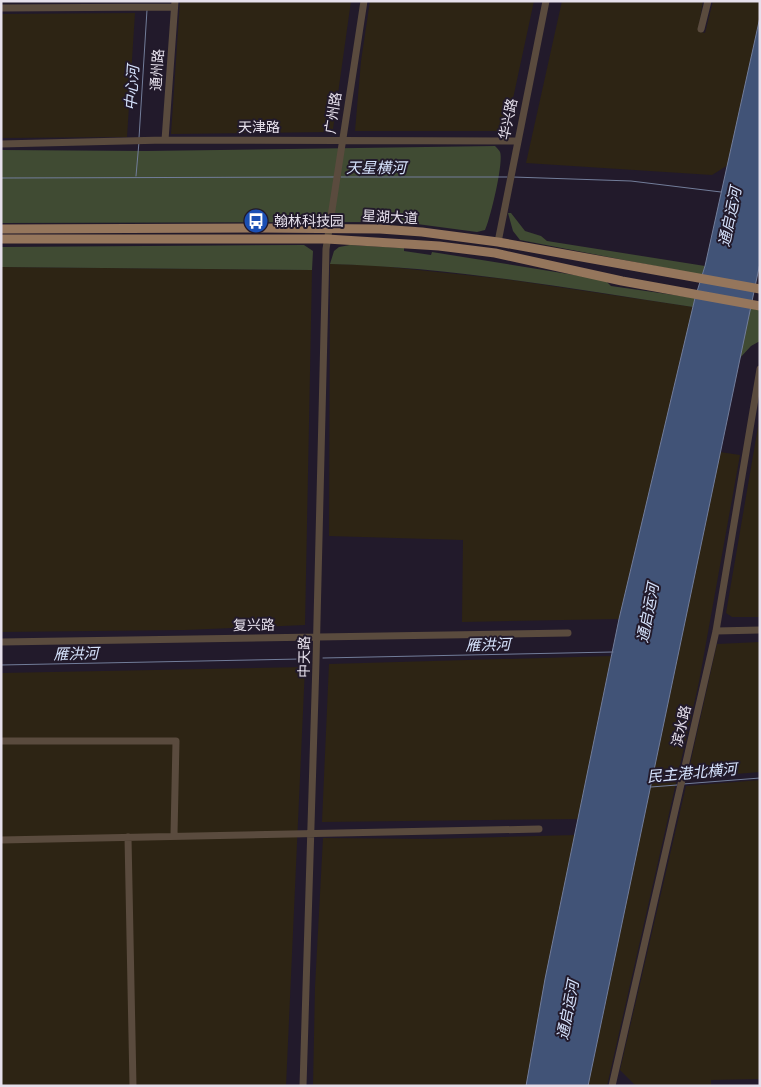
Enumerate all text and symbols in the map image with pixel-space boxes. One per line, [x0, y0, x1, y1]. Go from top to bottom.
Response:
street label: 通州路 [147, 48, 167, 92]
water label: 中心河 [121, 62, 143, 111]
street label: 广州路 [321, 91, 345, 135]
street label: 华兴路 [495, 97, 521, 141]
street label: 天津路 [238, 118, 280, 136]
water label: 天星横河 [346, 159, 409, 177]
water label: 通启运河 [715, 183, 746, 248]
street label: 星湖大道 [362, 207, 418, 227]
bus stop icon: 翰林科技园 [243, 208, 269, 234]
place label: 翰林科技园 [274, 212, 344, 230]
water label: 通启运河 [633, 579, 663, 644]
street label: 复兴路 [233, 616, 275, 634]
street label: 中天路 [295, 636, 313, 678]
water label: 雁洪河 [465, 636, 514, 654]
water label: 雁洪河 [53, 645, 102, 663]
street label: 滨水路 [668, 704, 694, 748]
water label: 民主港北横河 [646, 760, 741, 786]
water label: 通启运河 [553, 976, 583, 1041]

